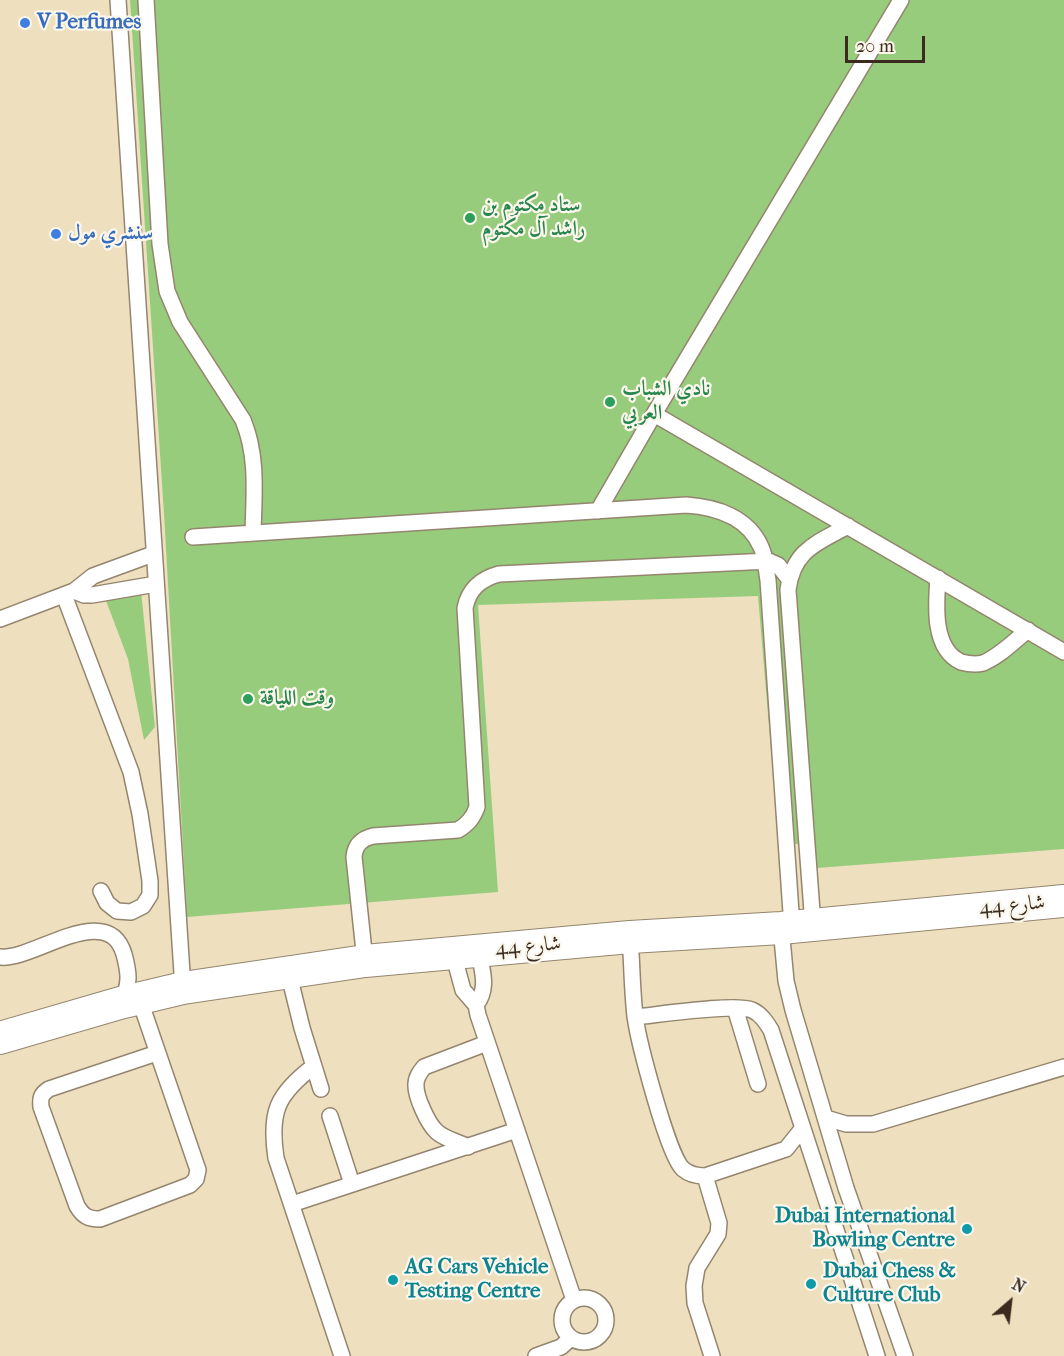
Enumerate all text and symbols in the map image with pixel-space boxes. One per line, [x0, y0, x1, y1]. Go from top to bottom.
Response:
place label: V Perfumes [37, 10, 141, 36]
marker: V Perfumes [18, 16, 32, 30]
scale bar [848, 24, 928, 62]
text: 20 m [856, 36, 894, 57]
place label: ستاد مكتوم بن راشد آل مكتوم [482, 193, 585, 243]
marker: ستاد مكتوم بن راشد آل مكتوم [463, 211, 477, 225]
place label: سنشري مول [68, 221, 153, 247]
marker: سنشري مول [49, 227, 63, 241]
place label: نادي الشباب العربي [622, 377, 710, 427]
marker: نادي الشباب العربي [603, 395, 617, 409]
place label: وقت اللياقة [260, 686, 334, 712]
marker: وقت اللياقة [241, 692, 255, 706]
street label: شارع 44 [978, 891, 1046, 921]
street label: شارع 44 [494, 932, 562, 962]
place label: Dubai International Bowling Centre [775, 1204, 955, 1254]
marker: Dubai International Bowling Centre [960, 1222, 974, 1236]
place label: AG Cars Vehicle Testing Centre [405, 1255, 548, 1305]
place label: Dubai Chess & Culture Club [823, 1259, 956, 1309]
north arrow [980, 1272, 1040, 1332]
marker: AG Cars Vehicle Testing Centre [386, 1273, 400, 1287]
text: N [1009, 1274, 1028, 1297]
marker: Dubai Chess & Culture Club [804, 1277, 818, 1291]

